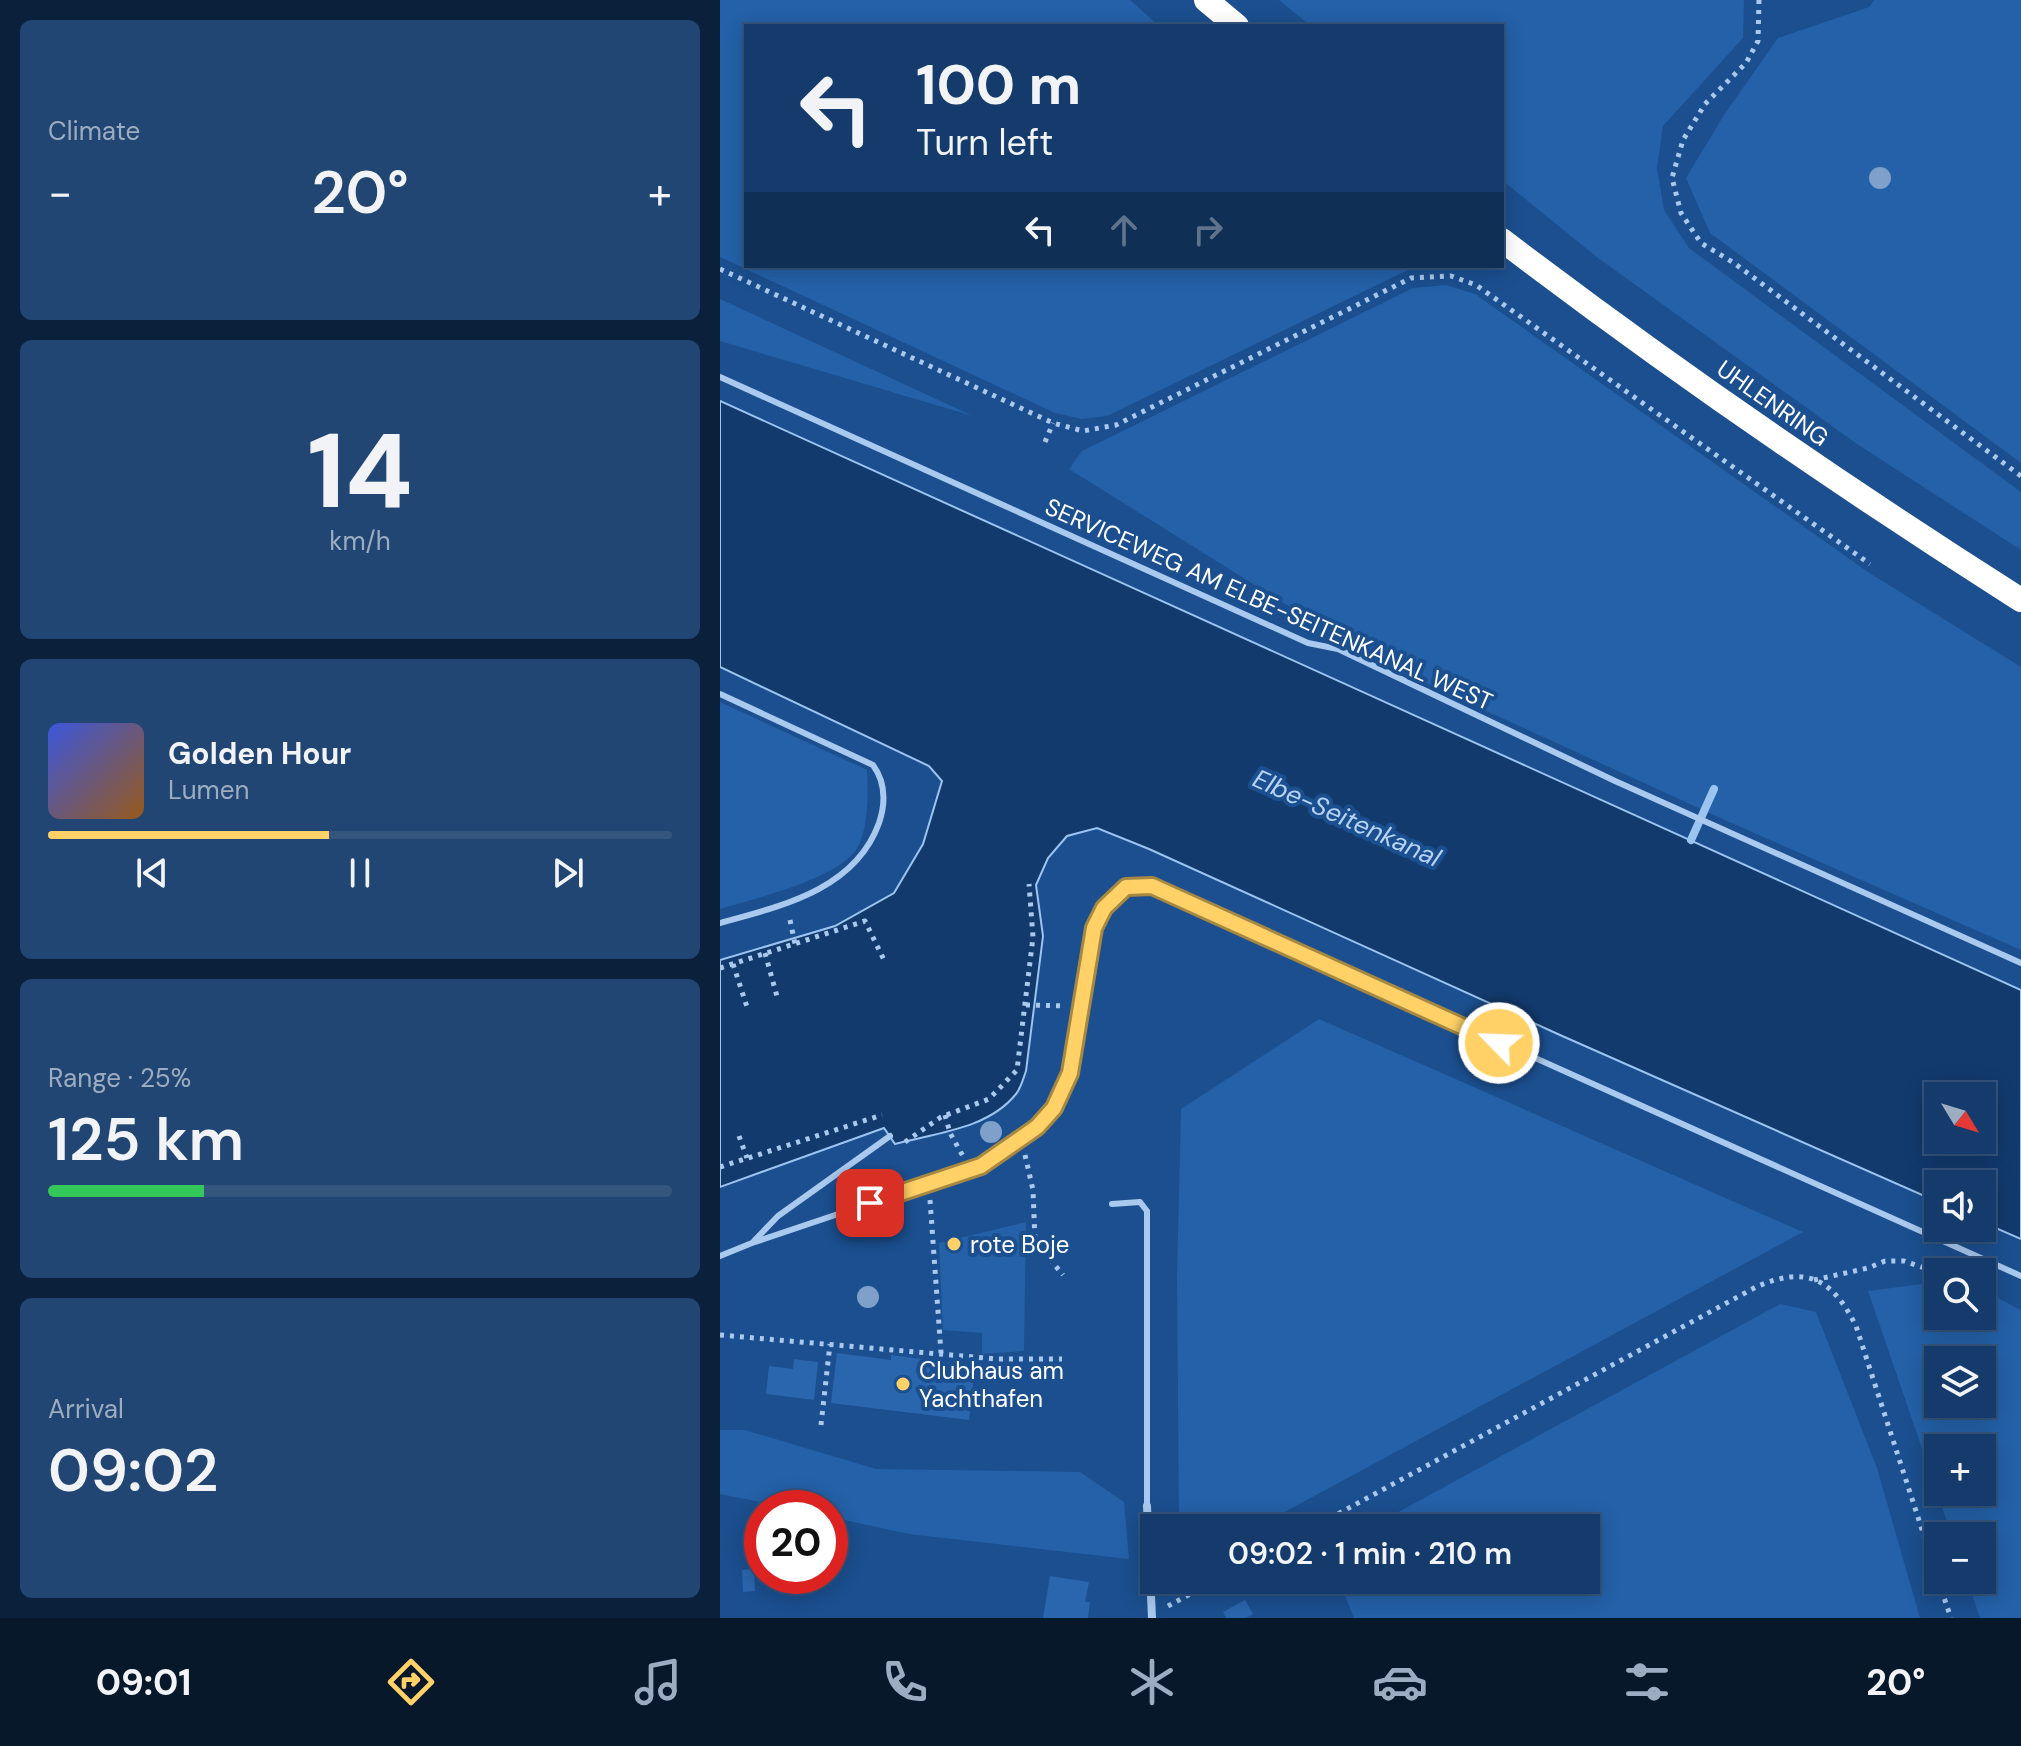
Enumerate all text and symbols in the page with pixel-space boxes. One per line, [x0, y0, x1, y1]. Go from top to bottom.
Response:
text: 100 m [916, 48, 1081, 121]
icon: left [784, 56, 888, 160]
text: Climate [48, 114, 140, 148]
text: Turn left [916, 119, 1053, 166]
text: 20° [311, 153, 409, 232]
text: − [48, 164, 72, 222]
text: + [648, 164, 672, 222]
icon: left [1018, 208, 1062, 252]
icon: ahead [1102, 208, 1146, 252]
icon: right [1186, 208, 1230, 252]
street label: UHLENRING [1711, 353, 1835, 453]
text: 14 [307, 404, 413, 539]
street label: SERVICEWEG AM ELBE-SEITENKANAL WEST [1040, 491, 1498, 717]
text: km/h [329, 524, 391, 558]
text: Golden Hour [168, 734, 351, 773]
water label: Elbe-Seitenkanal [1248, 761, 1447, 875]
text: Lumen [168, 773, 249, 807]
icon: previous [130, 851, 174, 895]
icon: pause [338, 851, 382, 895]
icon: next [546, 851, 590, 895]
position arrow [1457, 1001, 1541, 1085]
text: Range · 25% [48, 1061, 191, 1095]
north arrow [1924, 1082, 1996, 1154]
map controls [1924, 1082, 1996, 1594]
text: 125 km [48, 1100, 244, 1179]
pin [836, 1169, 904, 1237]
button: sound [1924, 1170, 1996, 1242]
icon: arrive [848, 1181, 892, 1225]
place label: rote Boje [970, 1229, 1069, 1260]
marker: rote Boje [945, 1235, 963, 1253]
button: search [1924, 1258, 1996, 1330]
button: layers [1924, 1346, 1996, 1418]
place label: Clubhaus am Yachthafen [919, 1355, 1064, 1414]
marker: Clubhaus am Yachthafen [894, 1375, 912, 1393]
text: Arrival [48, 1392, 124, 1426]
text: 09:02 [48, 1431, 218, 1510]
button: + [1924, 1434, 1996, 1506]
speed limit sign: 20 [744, 1490, 848, 1594]
button: − [1924, 1522, 1996, 1594]
text: 09:02 · 1 min · 210 m [1228, 1534, 1512, 1573]
icon: directions [383, 1654, 439, 1710]
icon: music [630, 1654, 686, 1710]
icon: phone [877, 1654, 933, 1710]
icon: climate [1124, 1654, 1180, 1710]
icon: car [1372, 1654, 1428, 1710]
icon: filters [1619, 1654, 1675, 1710]
text: 09:01 [96, 1659, 191, 1706]
text: 20° [1866, 1659, 1925, 1706]

